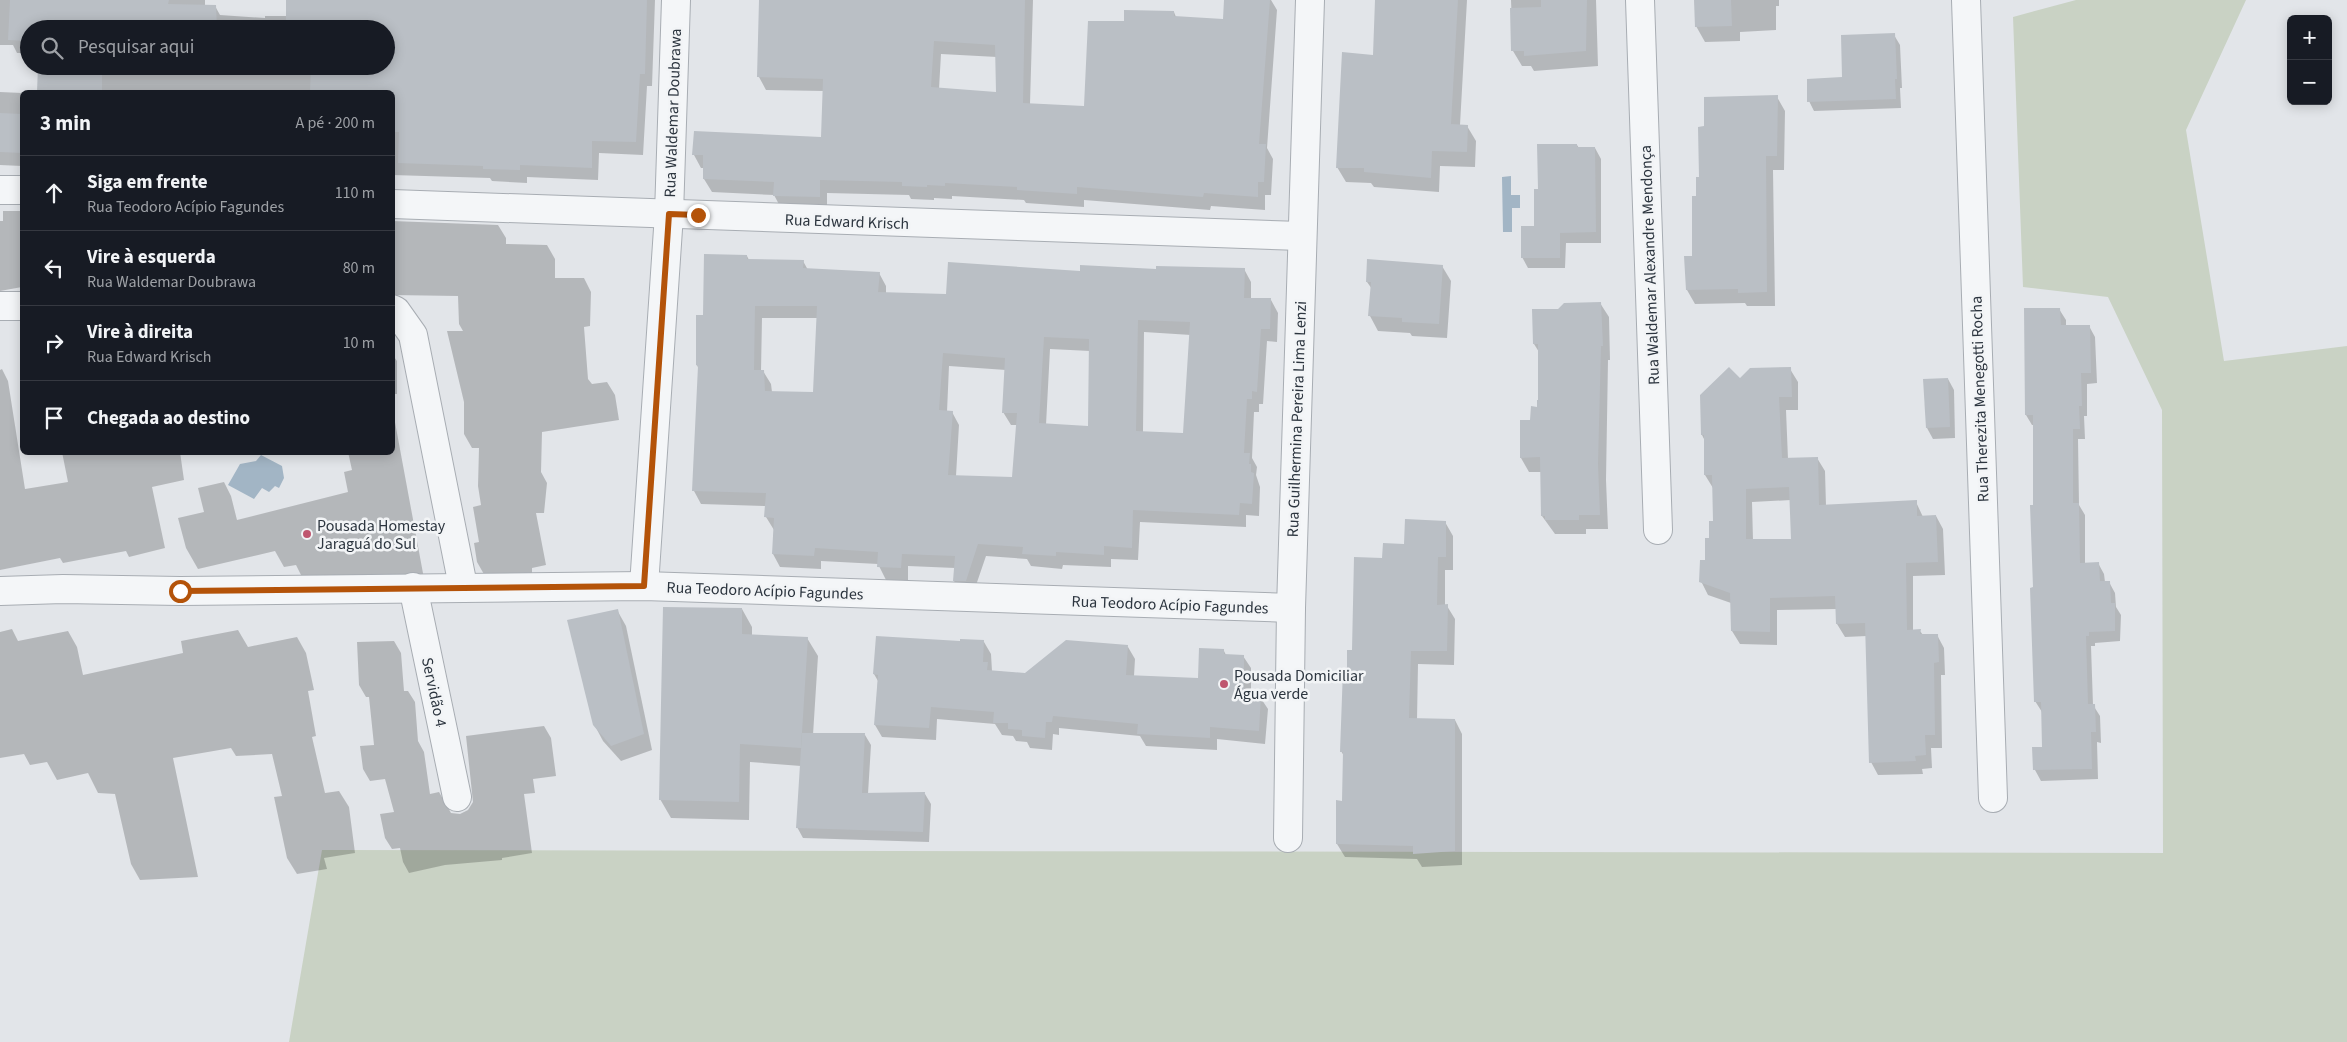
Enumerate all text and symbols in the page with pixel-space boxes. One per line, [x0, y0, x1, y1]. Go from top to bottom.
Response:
map controls [2287, 15, 2332, 105]
button: + [2287, 15, 2332, 60]
search box [20, 20, 395, 75]
street label: Rua Waldemar Doubrawa [659, 28, 687, 198]
icon: search [38, 34, 66, 62]
text: Pesquisar aqui [78, 34, 194, 61]
button: − [2287, 60, 2332, 105]
text: 3 min [40, 108, 91, 138]
text: A pé · 200 m [296, 112, 375, 134]
street label: Rua Waldemar Alexandre Mendonça [1635, 145, 1665, 385]
text: Siga em frente [87, 169, 208, 196]
icon: ahead [40, 179, 68, 207]
text: 110 m [335, 182, 375, 204]
text: Rua Teodoro Acípio Fagundes [87, 196, 284, 218]
route end [687, 204, 710, 227]
street label: Rua Edward Krisch [784, 209, 910, 235]
text: Vire à esquerda [87, 244, 216, 271]
icon: left [40, 254, 68, 282]
text: 80 m [343, 257, 375, 279]
text: Rua Waldemar Doubrawa [87, 271, 256, 293]
street label: Rua Therezita Menegotti Rocha [1965, 295, 1995, 502]
street label: Rua Guilhermina Pereira Lima Lenzi [1282, 300, 1312, 538]
text: Vire à direita [87, 319, 193, 346]
icon: right [40, 329, 68, 357]
text: 10 m [343, 332, 375, 354]
text: Rua Edward Krisch [87, 346, 212, 368]
icon: arrive [40, 404, 68, 432]
text: Chegada ao destino [87, 405, 250, 432]
place label: Pousada Homestay Jaraguá do Sul [317, 515, 446, 555]
marker: Pousada Homestay Jaraguá do Sul [301, 528, 313, 540]
street label: Rua Teodoro Acípio Fagundes [666, 577, 864, 605]
route start [169, 580, 192, 603]
street label: Rua Teodoro Acípio Fagundes [1071, 591, 1269, 619]
street label: Servidão 4 [416, 655, 452, 729]
place label: Pousada Domiciliar Água verde [1234, 665, 1364, 705]
marker: Pousada Domiciliar Água verde [1218, 678, 1230, 690]

